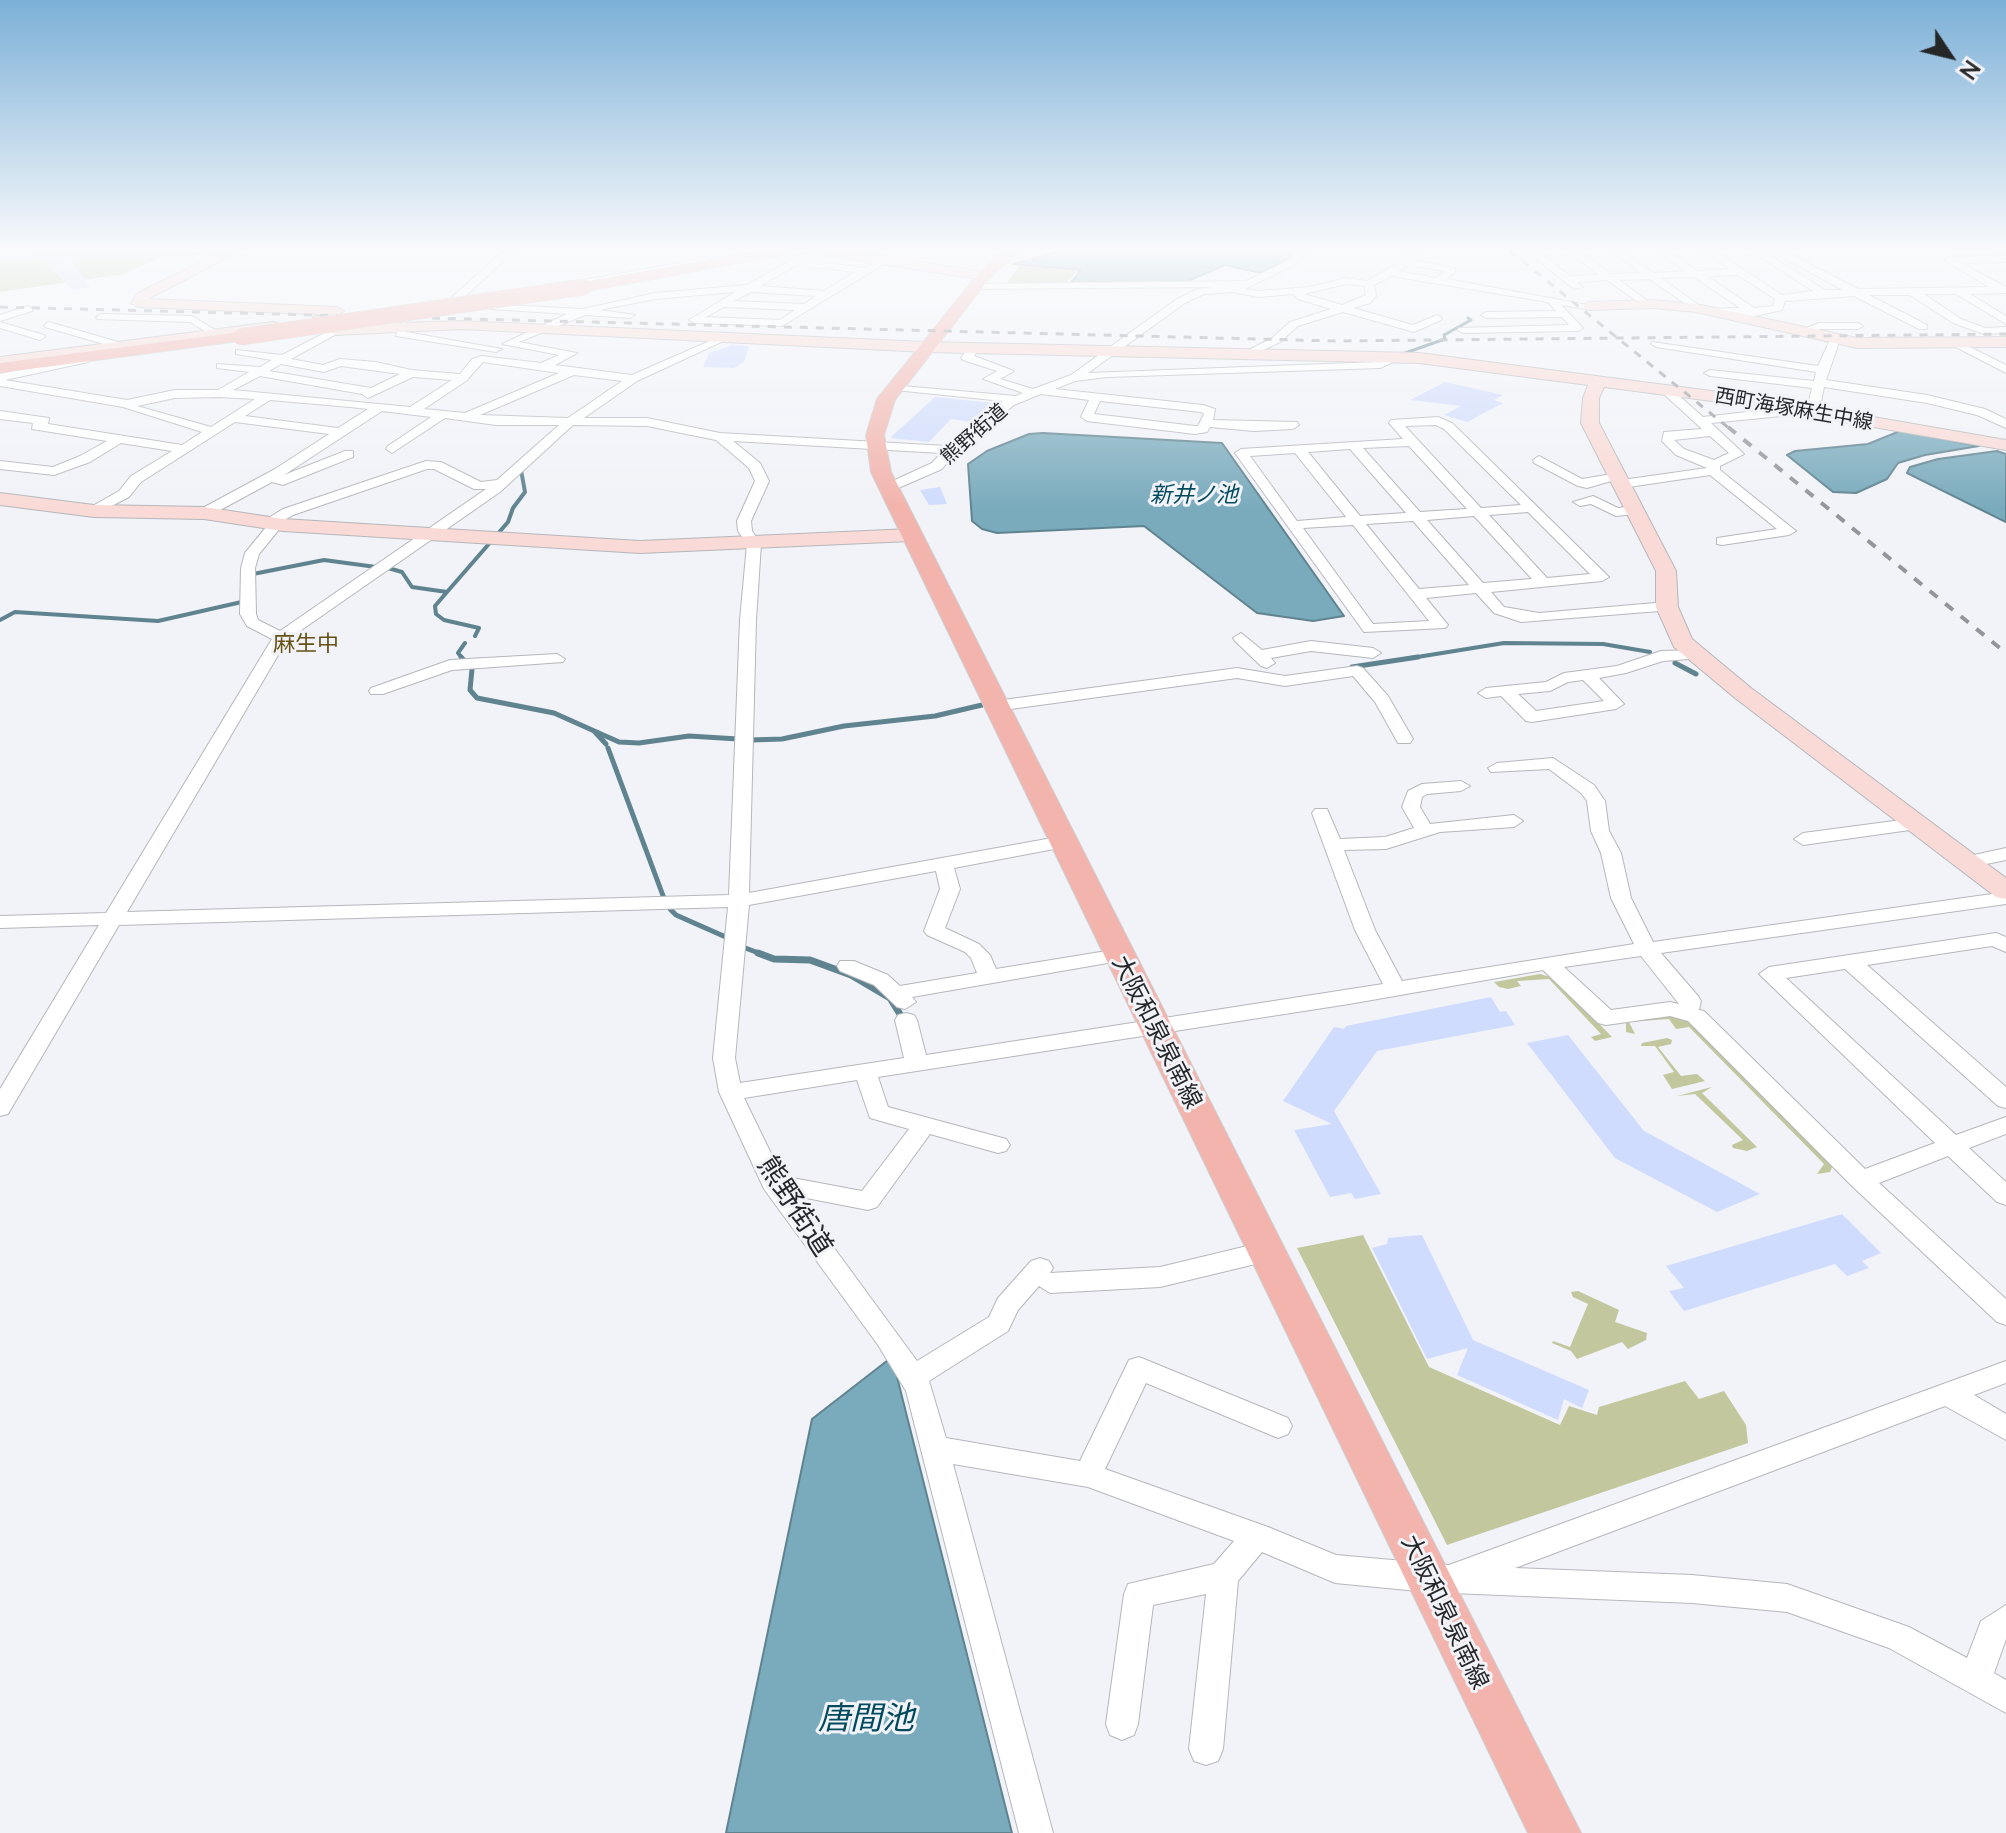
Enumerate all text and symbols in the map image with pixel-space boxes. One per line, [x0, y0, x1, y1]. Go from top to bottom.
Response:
north arrow [1910, 16, 1990, 96]
text: N [1954, 55, 1986, 85]
street label: 西町海塚麻生中線 [1713, 383, 1875, 435]
street label: 熊野街道 [936, 399, 1012, 469]
water label: 新井ノ池 [1150, 482, 1238, 508]
district label: 麻生中 [273, 631, 339, 657]
street label: 大阪和泉泉南線 [1106, 951, 1208, 1113]
street label: 熊野街道 [750, 1150, 840, 1262]
street label: 大阪和泉泉南線 [1395, 1530, 1495, 1694]
water label: 唐間池 [818, 1700, 914, 1738]

